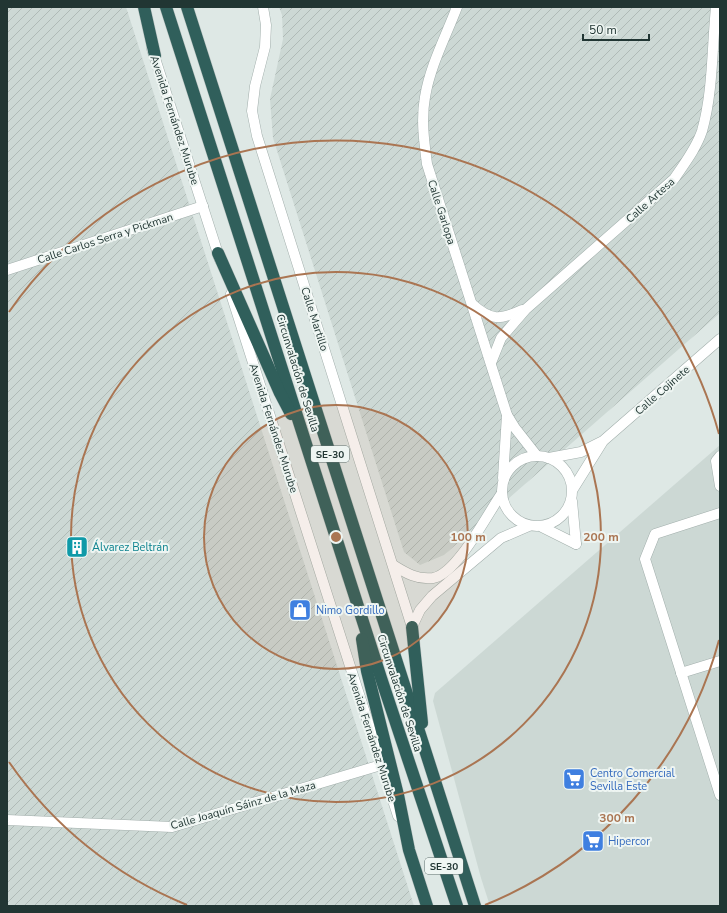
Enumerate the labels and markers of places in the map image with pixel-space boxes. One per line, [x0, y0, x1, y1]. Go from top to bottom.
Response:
centre of rings [329, 530, 343, 544]
building icon: Álvarez Beltrán [64, 534, 90, 560]
place label: Álvarez Beltrán [92, 539, 168, 555]
shop icon: Nimo Gordillo [287, 597, 313, 623]
place label: Nimo Gordillo [316, 603, 385, 618]
supermarket icon: Centro Comercial Sevilla Este [561, 766, 587, 792]
place label: Centro Comercial Sevilla Este [590, 766, 676, 794]
supermarket icon: Hipercor [580, 828, 606, 854]
place label: Hipercor [608, 834, 650, 849]

